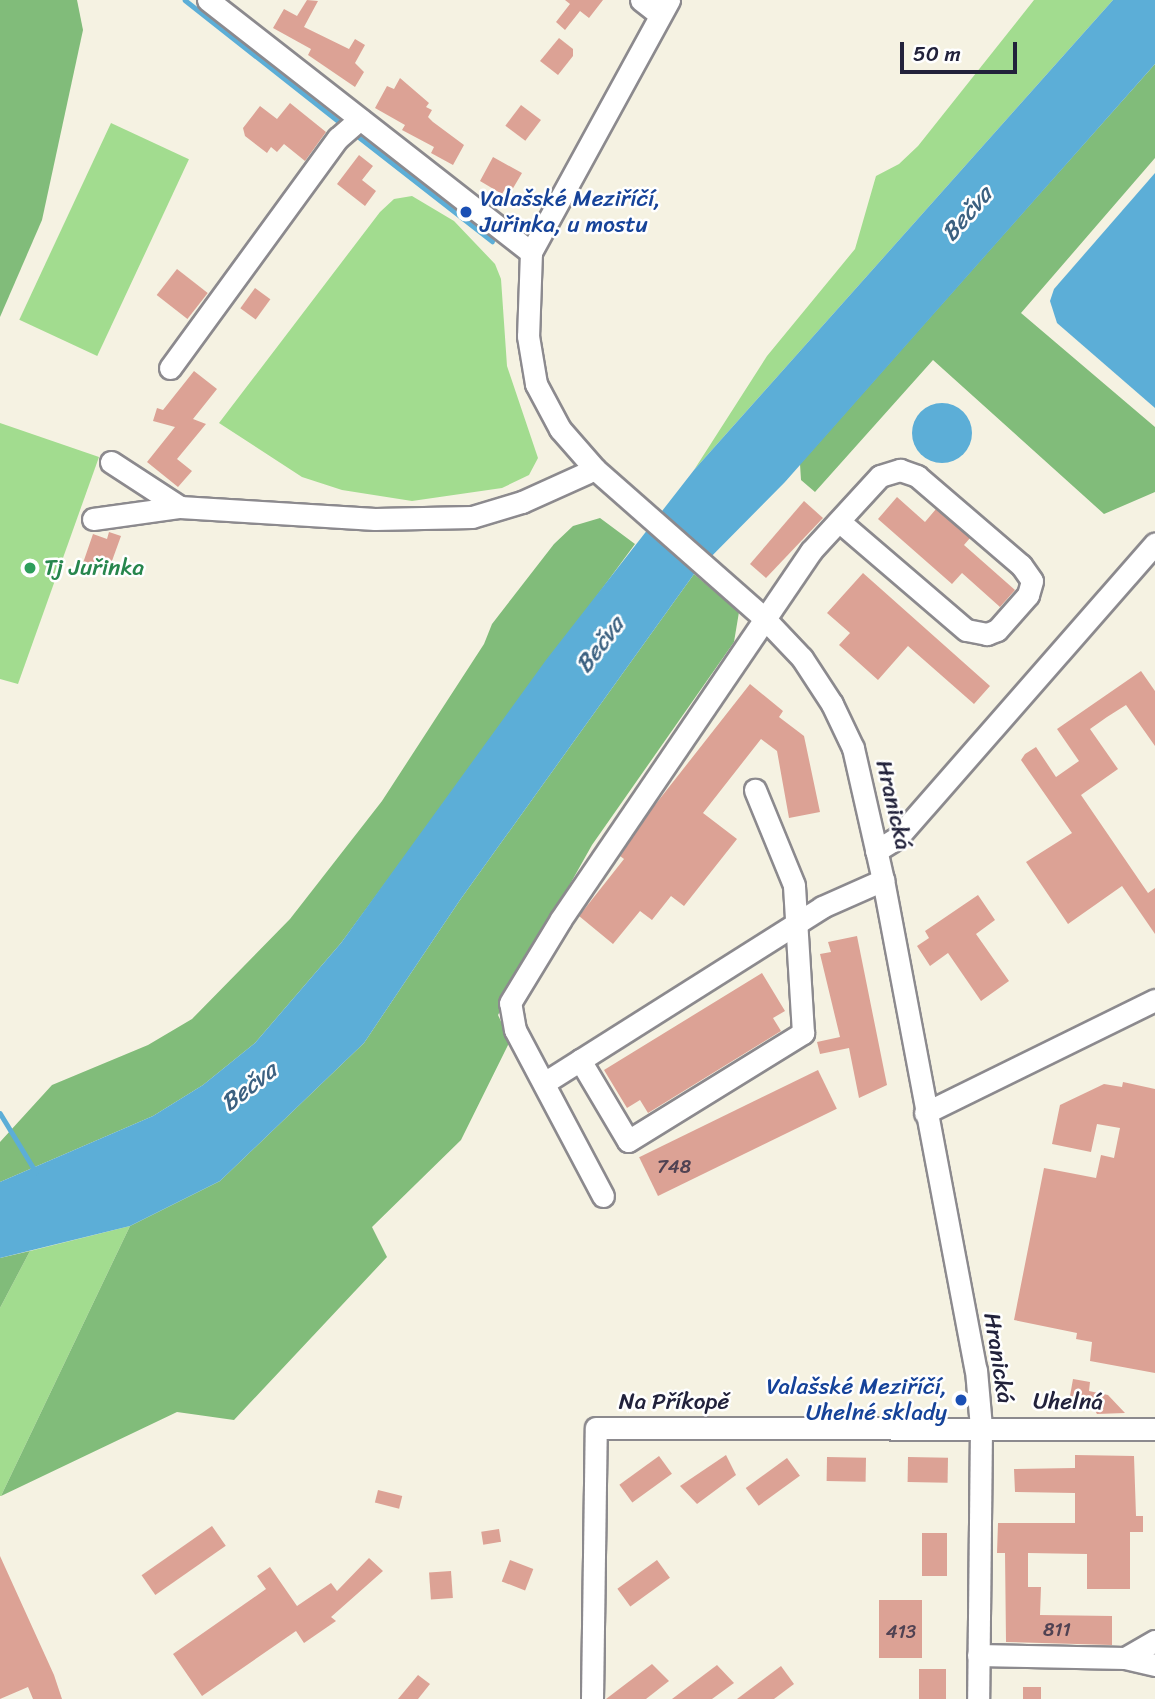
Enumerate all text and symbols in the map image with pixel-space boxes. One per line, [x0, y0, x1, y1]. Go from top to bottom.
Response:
scale bar [903, 28, 1020, 72]
text: 50 m [913, 35, 961, 73]
water label: Bečva [936, 181, 998, 247]
place label: Valašské Meziříčí, Juřinka, u mostu [480, 185, 661, 239]
marker: Valašské Meziříčí, Juřinka, u mostu [458, 204, 474, 220]
place label: Tj Juřinka [44, 554, 144, 582]
marker: Tj Juřinka [22, 560, 38, 576]
water label: Bečva [570, 611, 630, 679]
street label: Hranická [869, 757, 917, 853]
water label: Bečva [215, 1056, 283, 1118]
house number: 748 [657, 1156, 691, 1178]
street label: Hranická [977, 1311, 1019, 1405]
place label: Valašské Meziříčí, Uhelné sklady [766, 1373, 947, 1427]
street label: Na Příkopě [618, 1388, 730, 1416]
street label: Uhelná [1033, 1388, 1103, 1416]
marker: Valašské Meziříčí, Uhelné sklady [953, 1392, 969, 1408]
house number: 811 [1043, 1619, 1071, 1641]
house number: 413 [886, 1621, 916, 1643]

